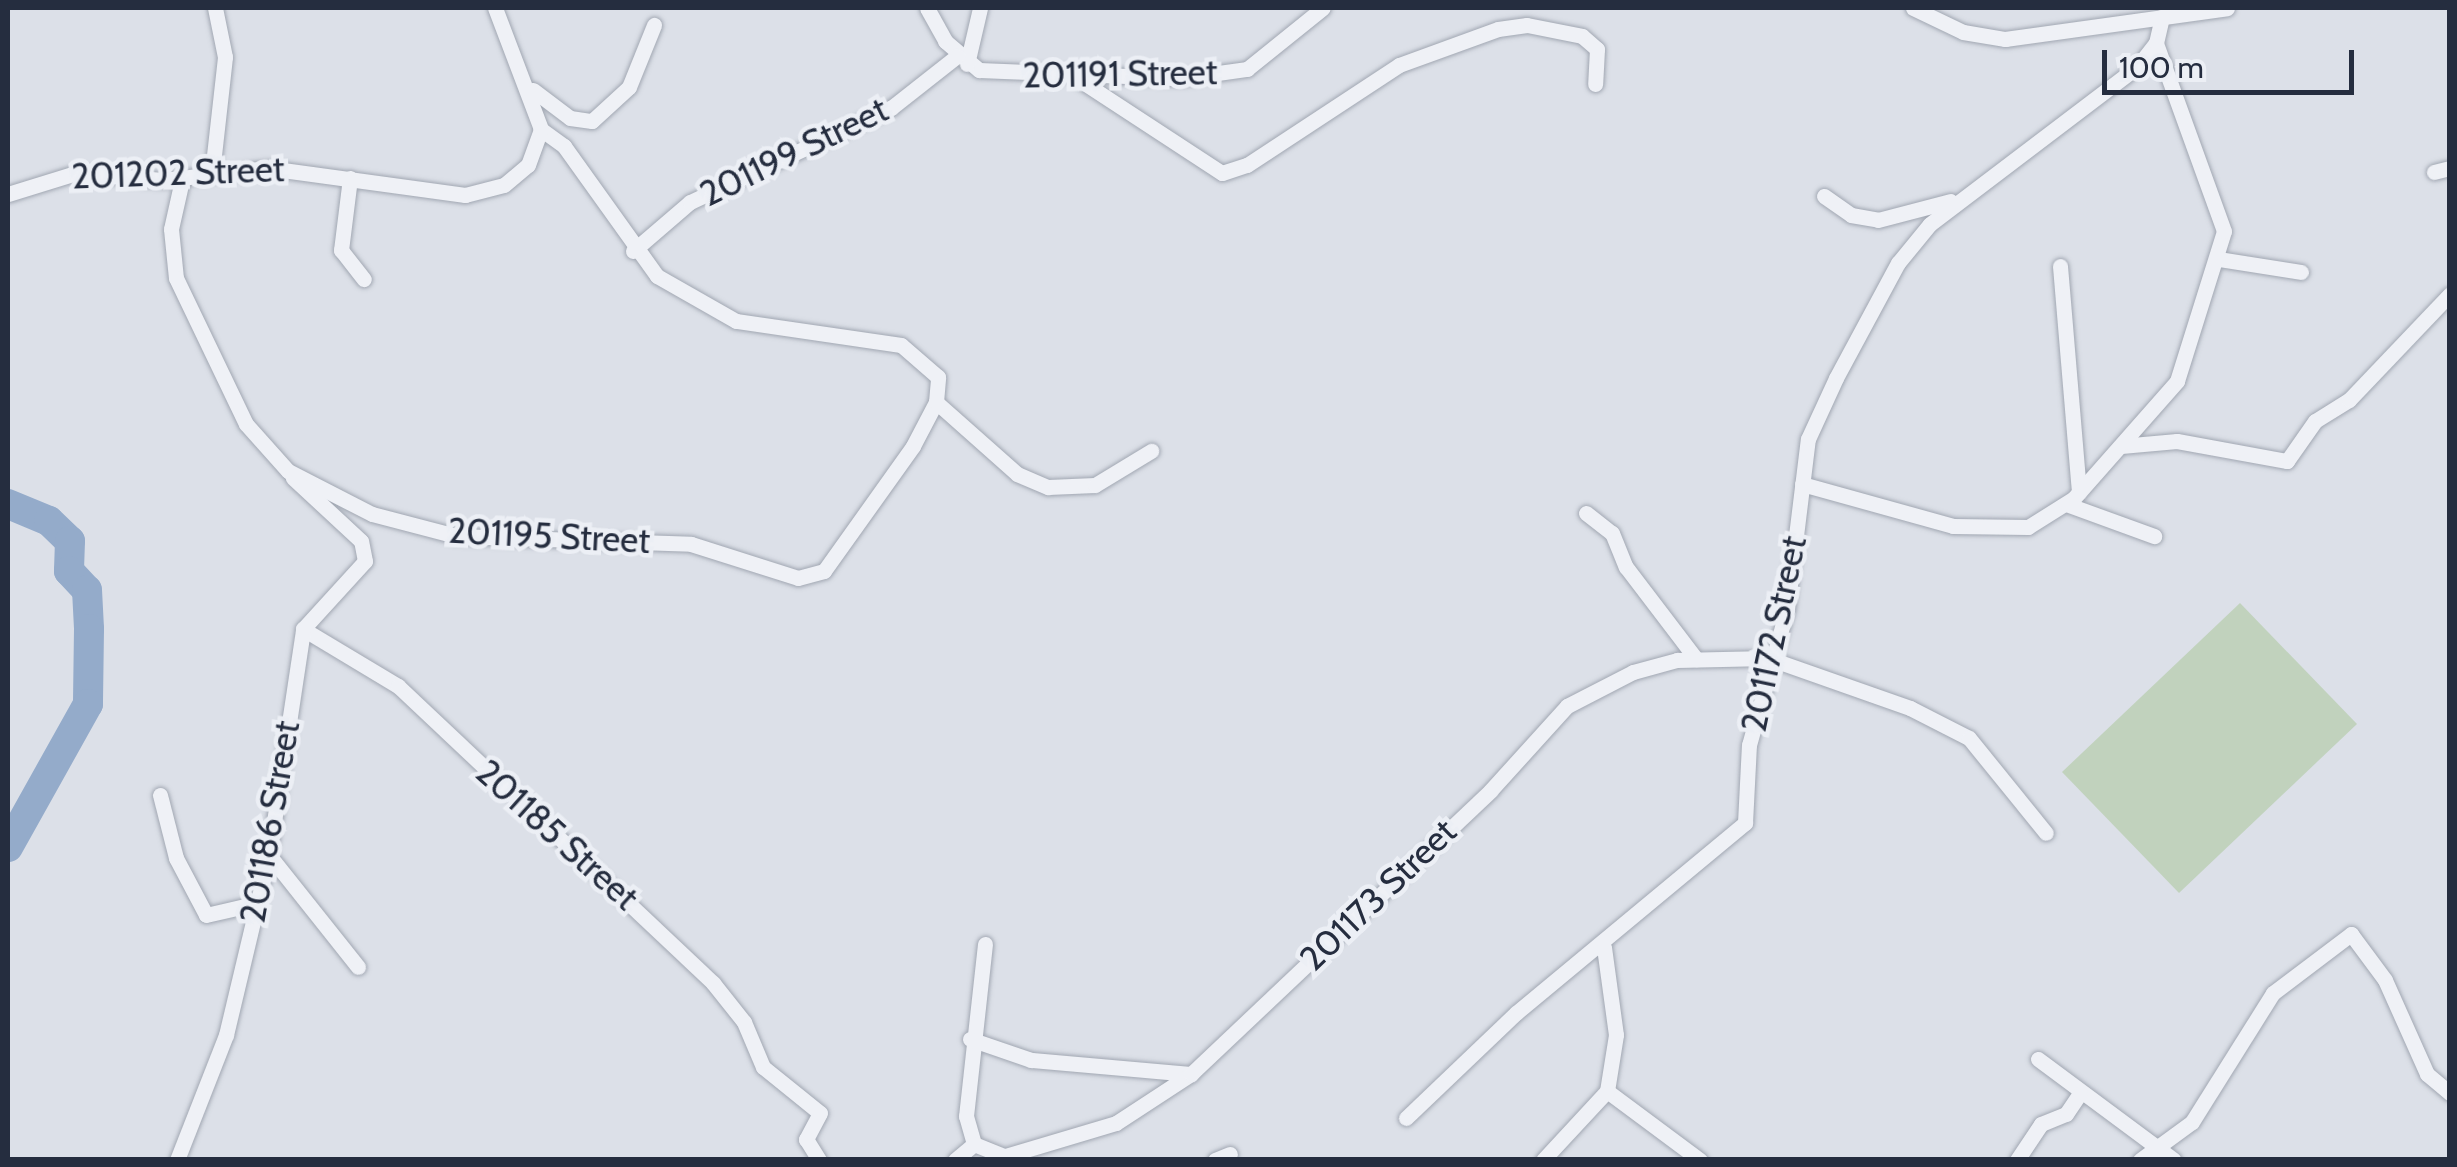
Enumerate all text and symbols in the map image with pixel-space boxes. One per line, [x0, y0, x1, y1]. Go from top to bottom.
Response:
scale bar [2107, 30, 2360, 92]
text: 100 m [2119, 49, 2204, 86]
street label: 201191 Street [1022, 51, 1218, 97]
street label: 201199 Street [693, 89, 895, 215]
street label: 201202 Street [71, 148, 285, 198]
street label: 201195 Street [447, 510, 651, 562]
street label: 201172 Street [1733, 532, 1815, 736]
street label: 201186 Street [232, 718, 308, 926]
street label: 201185 Street [467, 751, 647, 919]
street label: 201173 Street [1291, 810, 1465, 980]

